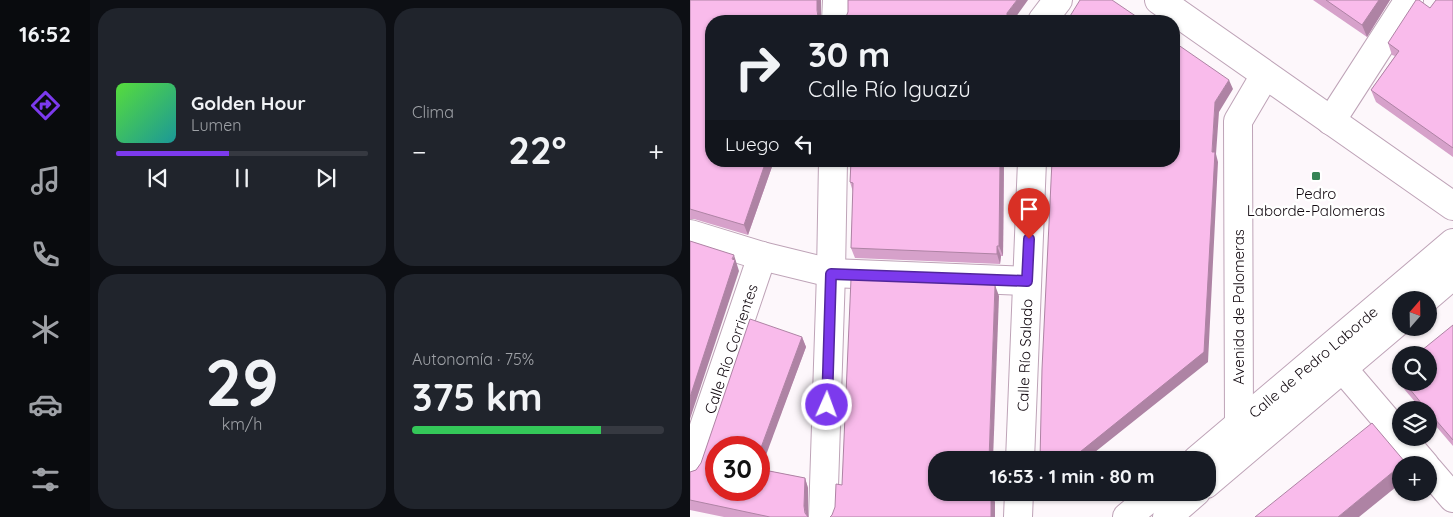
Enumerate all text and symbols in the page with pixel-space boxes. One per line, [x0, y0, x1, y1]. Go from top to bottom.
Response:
text: 16:52 [19, 20, 71, 48]
text: 30 m [808, 32, 890, 76]
icon: right [725, 35, 790, 100]
text: Calle Río Iguazú [808, 75, 971, 103]
icon: directions [28, 88, 63, 123]
text: Golden Hour [191, 91, 306, 115]
text: Clima [412, 102, 454, 122]
text: Lumen [191, 115, 242, 135]
text: 22° [508, 126, 566, 174]
icon: left [790, 130, 818, 158]
text: Luego [725, 132, 780, 156]
text: − [412, 134, 427, 169]
text: + [648, 134, 664, 169]
icon: music [28, 163, 63, 198]
icon: previous [144, 164, 172, 192]
icon: pause [228, 164, 256, 192]
icon: next [312, 164, 340, 192]
marker: Pedro Laborde-Palomeras [1310, 170, 1322, 182]
place label: Pedro Laborde-Palomeras [1247, 184, 1385, 220]
pin [1008, 188, 1050, 239]
icon: arrive [1015, 195, 1043, 223]
street label: Avenida de Palomeras [1229, 229, 1248, 385]
icon: phone [28, 237, 63, 272]
street label: Calle Río Corrientes [700, 281, 761, 416]
north arrow [1392, 291, 1438, 336]
map controls [1392, 291, 1437, 501]
street label: Calle Río Salado [1012, 298, 1036, 412]
street label: Calle de Pedro Laborde [1245, 302, 1381, 422]
icon: climate [28, 312, 63, 347]
text: 29 [205, 341, 279, 422]
button: search [1392, 346, 1437, 391]
text: Autonomía · 75% [412, 349, 534, 369]
text: 375 km [412, 373, 542, 421]
position arrow [800, 378, 852, 430]
icon: car [28, 387, 63, 422]
button: layers [1392, 401, 1437, 446]
text: km/h [222, 414, 262, 434]
speed limit sign: 30 [705, 436, 770, 501]
button: + [1392, 456, 1437, 501]
icon: filters [28, 462, 63, 497]
text: 16:53 · 1 min · 80 m [990, 464, 1154, 488]

